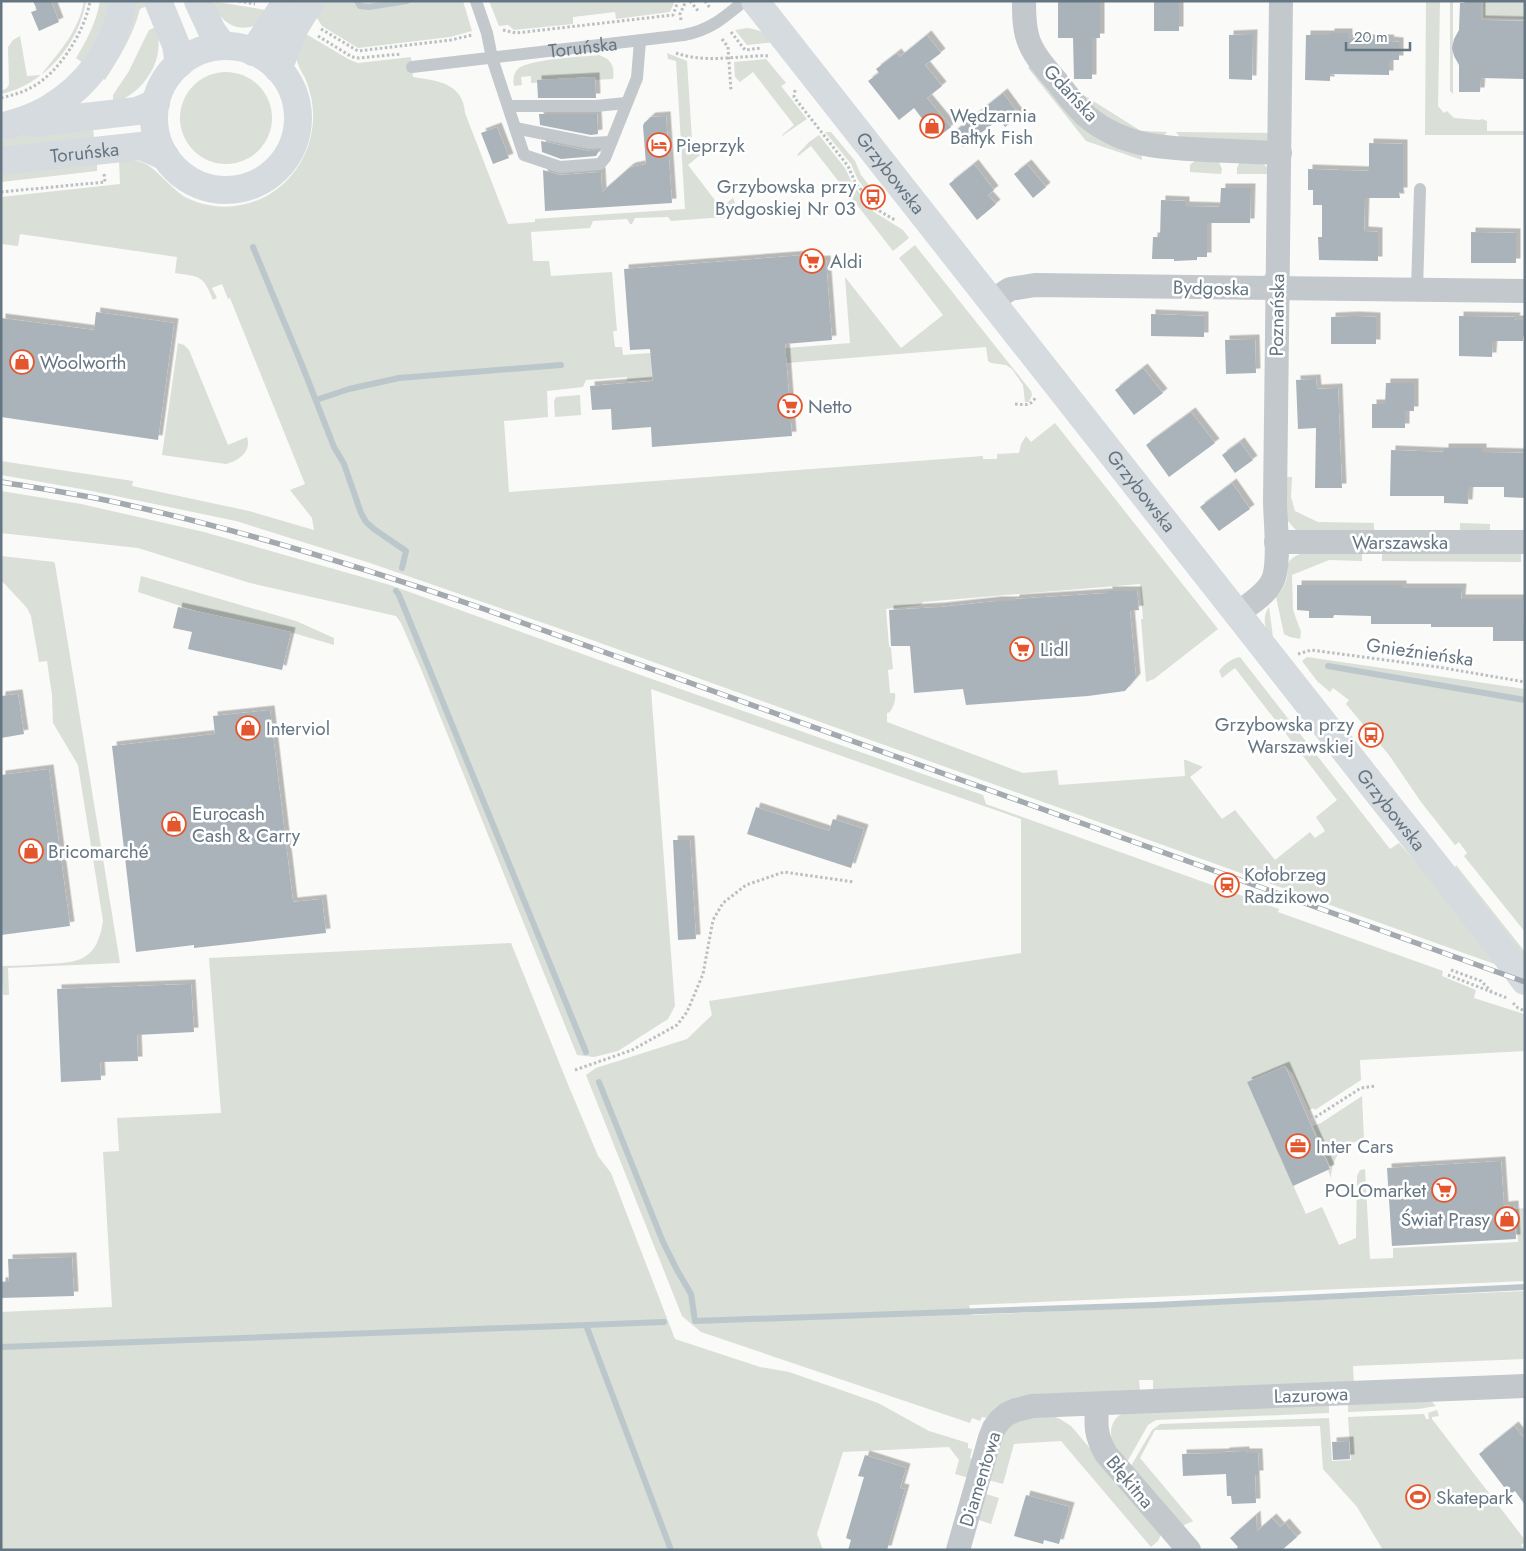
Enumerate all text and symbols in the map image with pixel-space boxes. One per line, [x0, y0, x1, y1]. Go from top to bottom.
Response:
scale bar [1346, 20, 1410, 52]
text: 20 m [1354, 26, 1388, 48]
street label: Toruńska [547, 29, 619, 64]
street label: Gdańska [1037, 58, 1105, 128]
place label: Wędzarnia Bałtyk Fish [950, 102, 1036, 151]
shop icon: Wędzarnia Bałtyk Fish [919, 113, 945, 139]
street label: Grzybowska [850, 126, 932, 220]
hotel icon: Pieprzyk [646, 132, 672, 158]
place label: Pieprzyk [676, 132, 745, 159]
street label: Toruńska [49, 135, 120, 169]
place label: Grzybowska przy Bydgoskiej Nr 03 [715, 173, 857, 222]
bus stop icon: Grzybowska przy Bydgoskiej Nr 03 [860, 184, 886, 210]
supermarket icon: Aldi [799, 248, 825, 274]
place label: Aldi [830, 248, 863, 275]
street label: Poznańska [1263, 273, 1291, 357]
street label: Bydgoska [1173, 274, 1249, 302]
shop icon: Woolworth [9, 349, 35, 375]
place label: Woolworth [40, 349, 126, 376]
supermarket icon: Netto [777, 393, 803, 419]
place label: Netto [808, 393, 852, 420]
street label: Grzybowska [1101, 444, 1183, 538]
street label: Warszawska [1352, 529, 1448, 556]
street label: Gnieźnieńska [1365, 631, 1475, 673]
supermarket icon: Lidl [1009, 636, 1035, 662]
place label: Lidl [1040, 636, 1069, 663]
place label: Grzybowska przy Warszawskiej [1215, 711, 1355, 760]
shop icon: Interviol [235, 715, 261, 741]
place label: Interviol [266, 715, 330, 742]
bus stop icon: Grzybowska przy Warszawskiej [1358, 722, 1384, 748]
street label: Grzybowska [1350, 762, 1433, 856]
place label: Eurocash Cash & Carry [192, 800, 301, 849]
shop icon: Eurocash Cash & Carry [161, 811, 187, 837]
shop icon: Bricomarché [18, 838, 44, 864]
place label: Bricomarché [48, 838, 149, 865]
place label: Kołobrzeg Radzikowo [1244, 861, 1329, 910]
station icon: Kołobrzeg Radzikowo [1214, 872, 1240, 898]
office icon: Inter Cars [1285, 1133, 1311, 1159]
place label: Inter Cars [1316, 1133, 1394, 1160]
place label: POLOmarket [1325, 1177, 1426, 1204]
supermarket icon: POLOmarket [1431, 1177, 1457, 1203]
place label: Świat Prasy [1401, 1206, 1491, 1233]
shop icon: Świat Prasy [1494, 1206, 1520, 1232]
street label: Lazurowa [1273, 1380, 1349, 1410]
street label: Diamentowa [953, 1428, 1007, 1530]
street label: Błękitna [1100, 1450, 1160, 1514]
sports icon: Skatepark [1405, 1484, 1431, 1510]
place label: Skatepark [1436, 1484, 1514, 1511]

